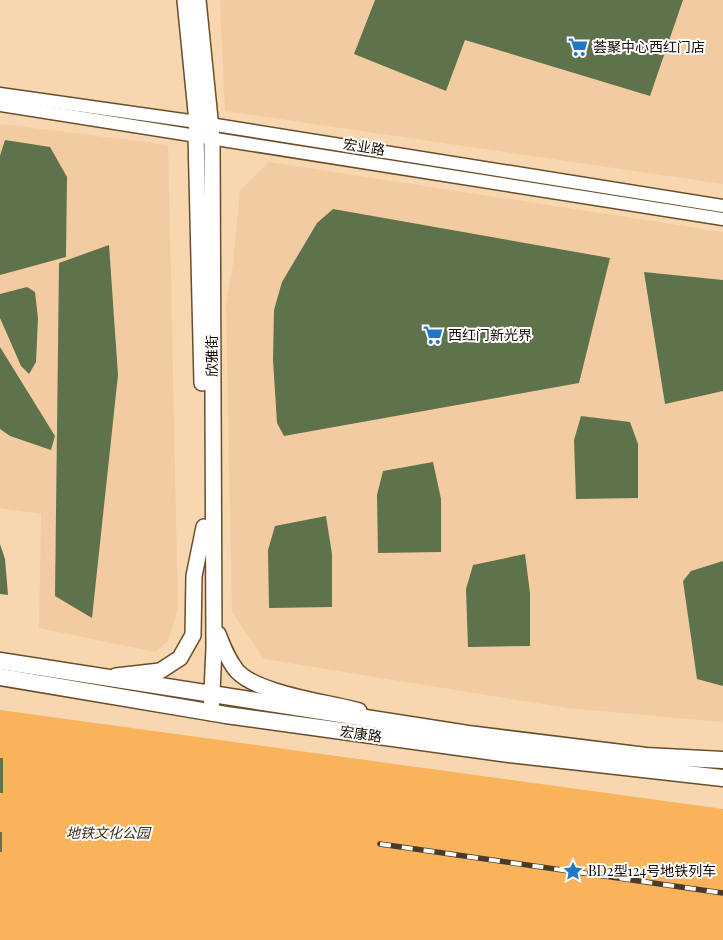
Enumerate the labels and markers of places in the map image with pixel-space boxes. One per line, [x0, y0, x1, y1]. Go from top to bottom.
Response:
supermarket icon: 荟聚中心西红门店 [567, 36, 589, 58]
place label: 荟聚中心西红门店 [593, 37, 705, 56]
supermarket icon: 西红门新光界 [422, 324, 444, 346]
place label: 西红门新光界 [448, 325, 532, 344]
place icon: BD2型124号地铁列车 [562, 860, 584, 882]
place label: BD2型124号地铁列车 [588, 861, 716, 880]

